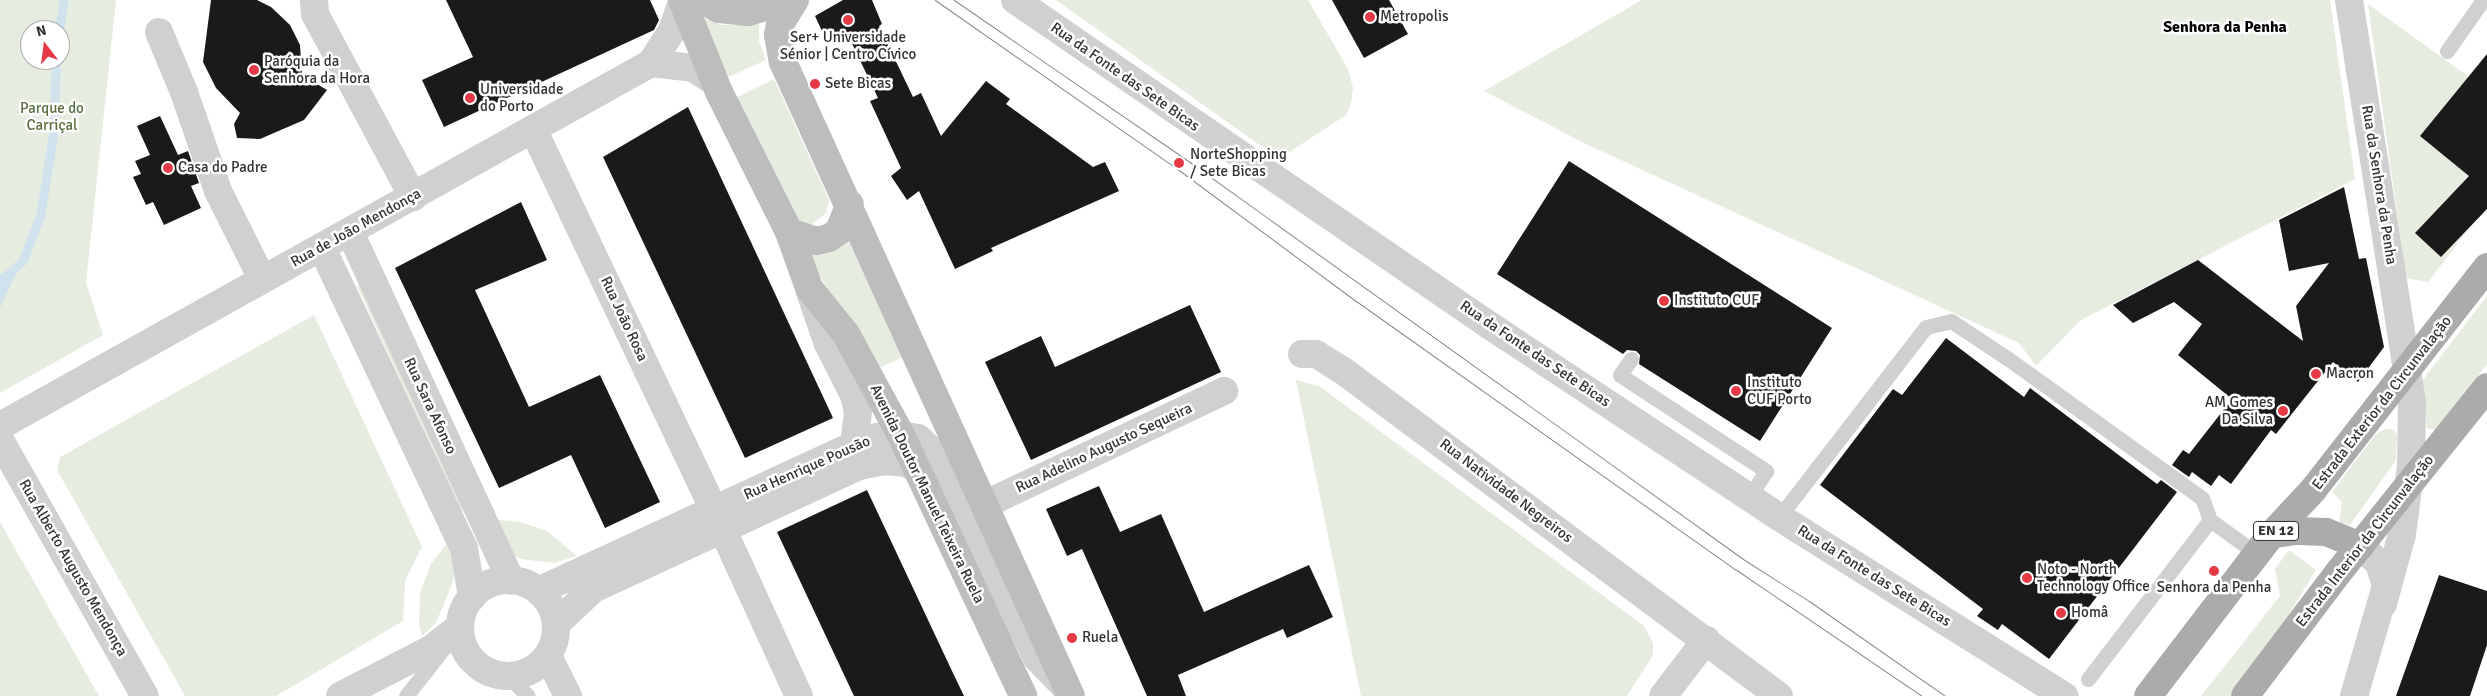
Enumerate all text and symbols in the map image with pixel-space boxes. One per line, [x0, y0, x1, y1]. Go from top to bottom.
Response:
place label: Metropolis [1380, 8, 1449, 26]
marker: Metropolis [1364, 11, 1376, 23]
marker: Ser+ Universidade Sénior | Centro Cívico [842, 14, 854, 26]
district label: Senhora da Penha [2163, 17, 2287, 37]
street label: Rua da Fonte das Sete Bicas [1047, 19, 1203, 135]
north arrow [20, 20, 70, 70]
text: N [34, 22, 48, 40]
place label: Ser+ Universidade Sénior | Centro Cívico [780, 28, 916, 63]
place label: Paróquia da Senhora da Hora [264, 52, 370, 87]
marker: Paróquia da Senhora da Hora [248, 64, 260, 76]
place label: Sete Bicas [825, 75, 891, 93]
marker: Sete Bicas [809, 78, 821, 90]
place label: Universidade do Porto [480, 80, 563, 115]
marker: Universidade do Porto [464, 92, 476, 104]
park label: Parque do Carriçal [20, 99, 84, 134]
street label: Rua da Senhora da Penha [2357, 104, 2401, 266]
place label: NorteShopping / Sete Bicas [1190, 145, 1287, 180]
marker: NorteShopping / Sete Bicas [1172, 156, 1186, 170]
place label: Casa do Padre [178, 159, 267, 177]
marker: Casa do Padre [162, 162, 174, 174]
street label: Rua de João Mendonça [288, 185, 424, 271]
street label: Rua João Rosa [596, 274, 652, 364]
place label: Instituto CUF [1674, 292, 1759, 310]
marker: Instituto CUF [1658, 295, 1670, 307]
street label: Rua da Fonte das Sete Bicas [1456, 297, 1614, 411]
street label: Estrada Exterior da Circunvalação [2308, 312, 2456, 494]
street label: Rua Sara Afonso [400, 355, 460, 457]
place label: Macron [2326, 365, 2374, 383]
marker: Macron [2310, 368, 2322, 380]
place label: Instituto CUF Porto [1747, 373, 1812, 408]
street label: Avenida Doutor Manuel Teixeira Ruela [866, 382, 988, 606]
marker: Instituto CUF Porto [1729, 384, 1743, 398]
place label: AM Gomes Da Silva [2205, 393, 2273, 428]
street label: Rua Adelino Augusto Sequeira [1013, 399, 1195, 497]
marker: AM Gomes Da Silva [2277, 405, 2289, 417]
street label: Rua Henrique Pousão [741, 432, 873, 504]
street label: Rua Natividade Negreiros [1436, 435, 1576, 547]
street label: Estrada Interior da Circunvalação [2292, 452, 2438, 630]
street label: Rua Alberto Augusto Mendonça [15, 476, 131, 660]
road number: EN 12 [2252, 520, 2300, 542]
street label: Rua da Fonte das Sete Bicas [1794, 521, 1954, 631]
place label: Noto - North Technology Office [2037, 560, 2150, 595]
marker: Senhora da Penha [2208, 565, 2220, 577]
marker: Noto - North Technology Office [2021, 572, 2033, 584]
place label: Senhora da Penha [2157, 579, 2271, 597]
place label: Homâ [2071, 604, 2108, 622]
marker: Homâ [2055, 607, 2067, 619]
place label: Ruela [1082, 629, 1118, 647]
marker: Ruela [1066, 632, 1078, 644]

